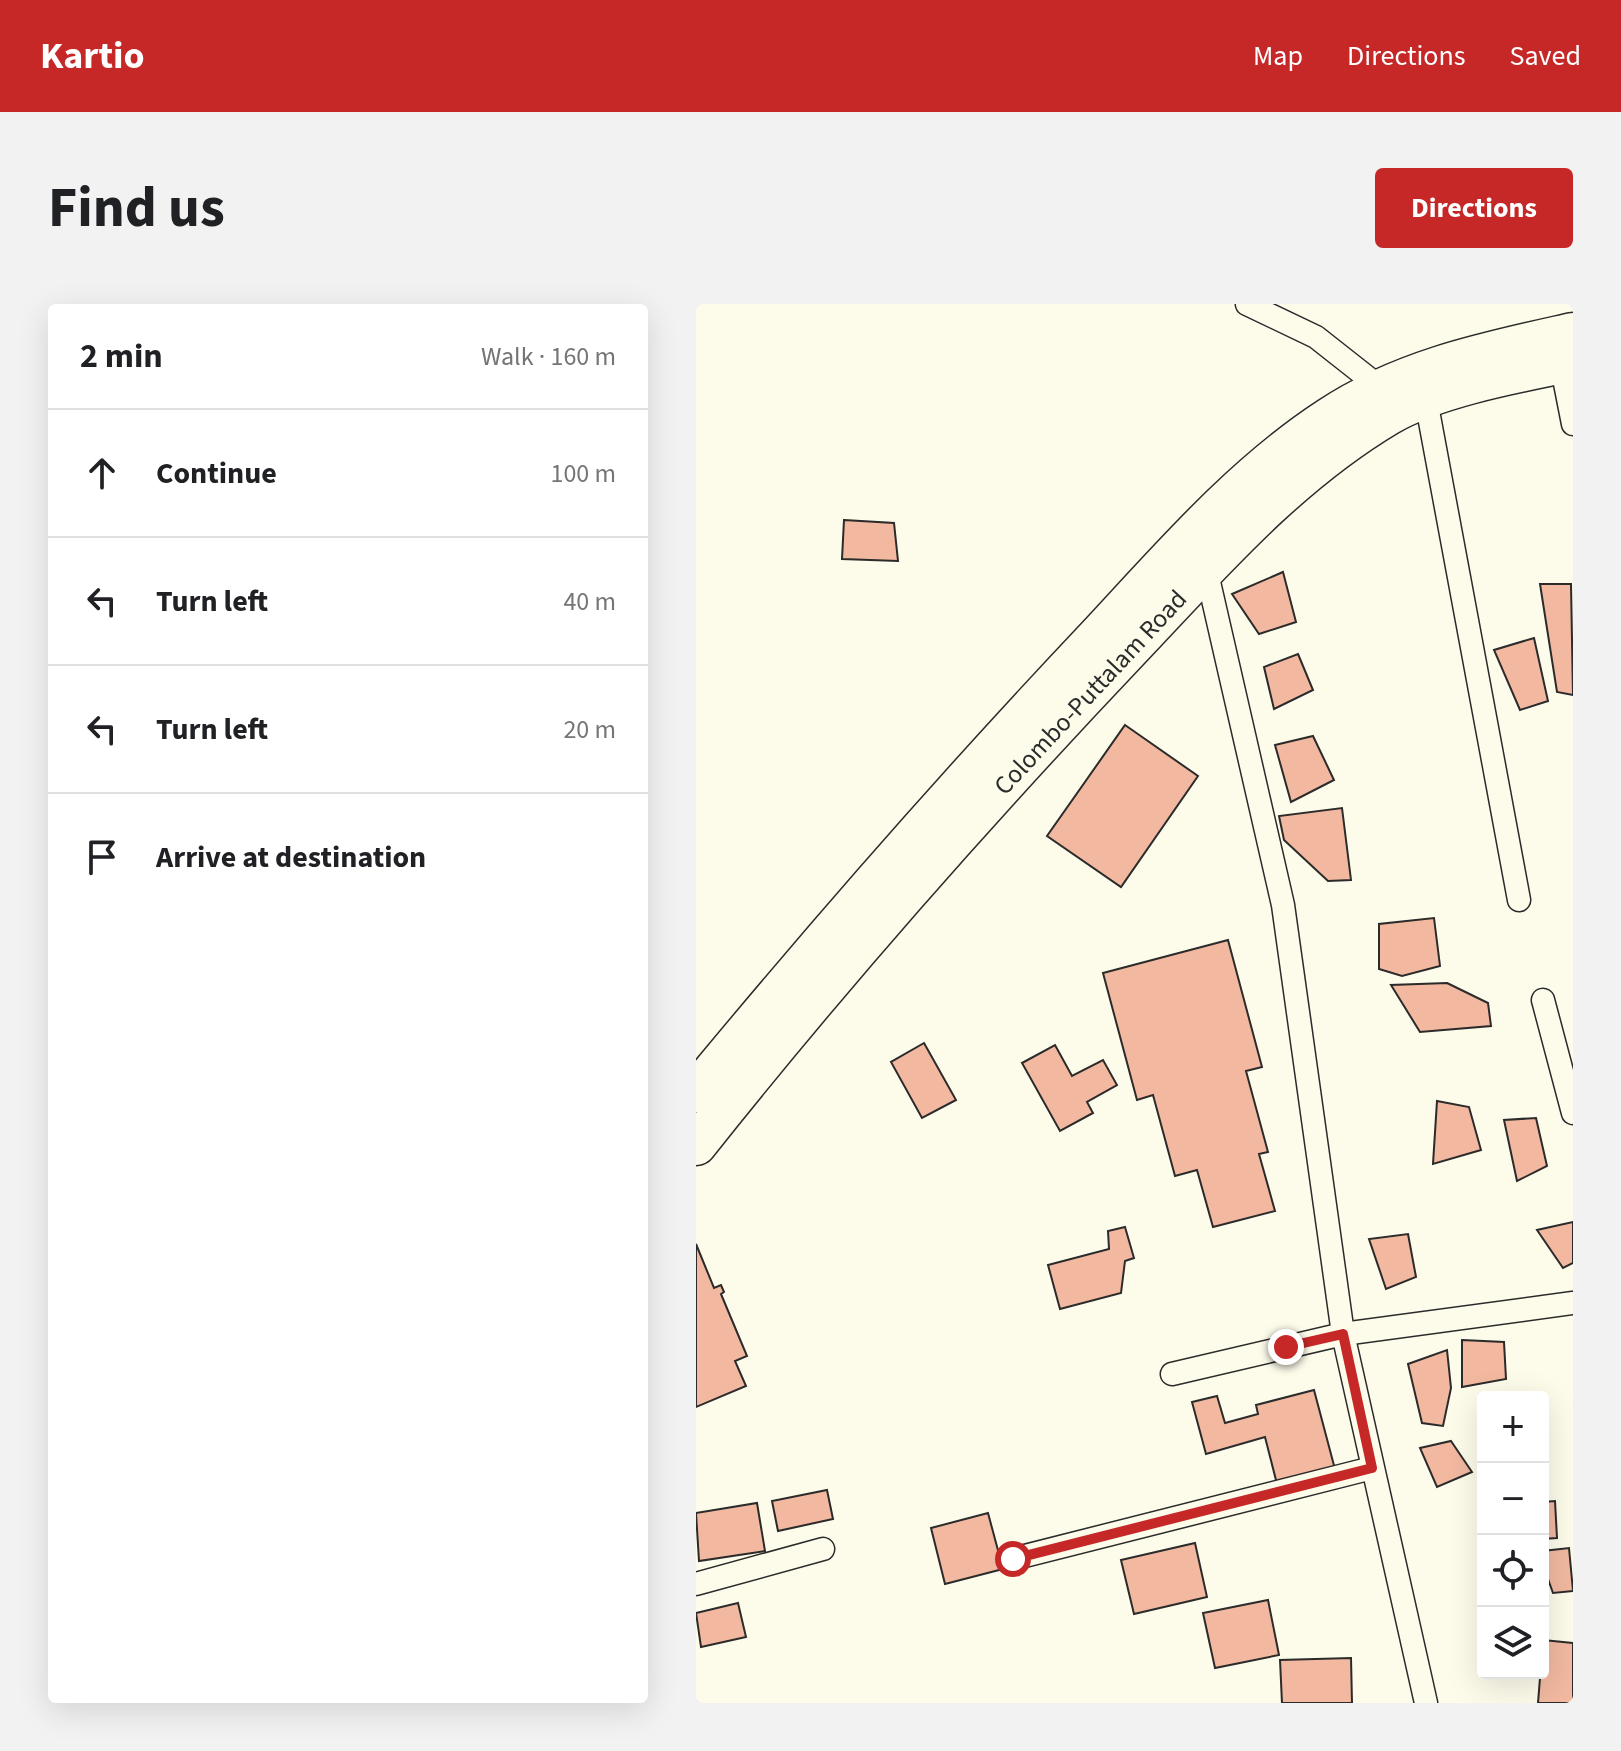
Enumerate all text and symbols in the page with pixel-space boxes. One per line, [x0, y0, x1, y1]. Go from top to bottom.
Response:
text: Kartio [40, 29, 145, 83]
text: Map [1253, 36, 1303, 76]
text: Directions [1347, 36, 1466, 76]
text: Saved [1510, 36, 1581, 76]
button: Directions [1375, 168, 1573, 248]
text: Find us [48, 169, 225, 248]
text: 2 min [80, 332, 163, 381]
text: Walk · 160 m [481, 338, 616, 375]
icon: ahead [80, 451, 124, 495]
text: Continue [156, 452, 277, 495]
text: 100 m [550, 455, 616, 492]
icon: left [80, 579, 124, 623]
text: Turn left [156, 580, 268, 623]
street label: Colombo-Puttalam Road [985, 581, 1196, 803]
text: 40 m [563, 583, 616, 620]
icon: left [80, 707, 124, 751]
text: Turn left [156, 708, 268, 751]
text: 20 m [563, 711, 616, 748]
icon: arrive [80, 835, 124, 879]
text: Arrive at destination [156, 836, 426, 879]
route end [1268, 1329, 1304, 1365]
map controls [1477, 1391, 1549, 1679]
button: + [1477, 1391, 1549, 1463]
button: − [1477, 1463, 1549, 1535]
button: locate [1477, 1535, 1549, 1607]
route start [995, 1541, 1031, 1577]
button: layers [1477, 1607, 1549, 1679]

